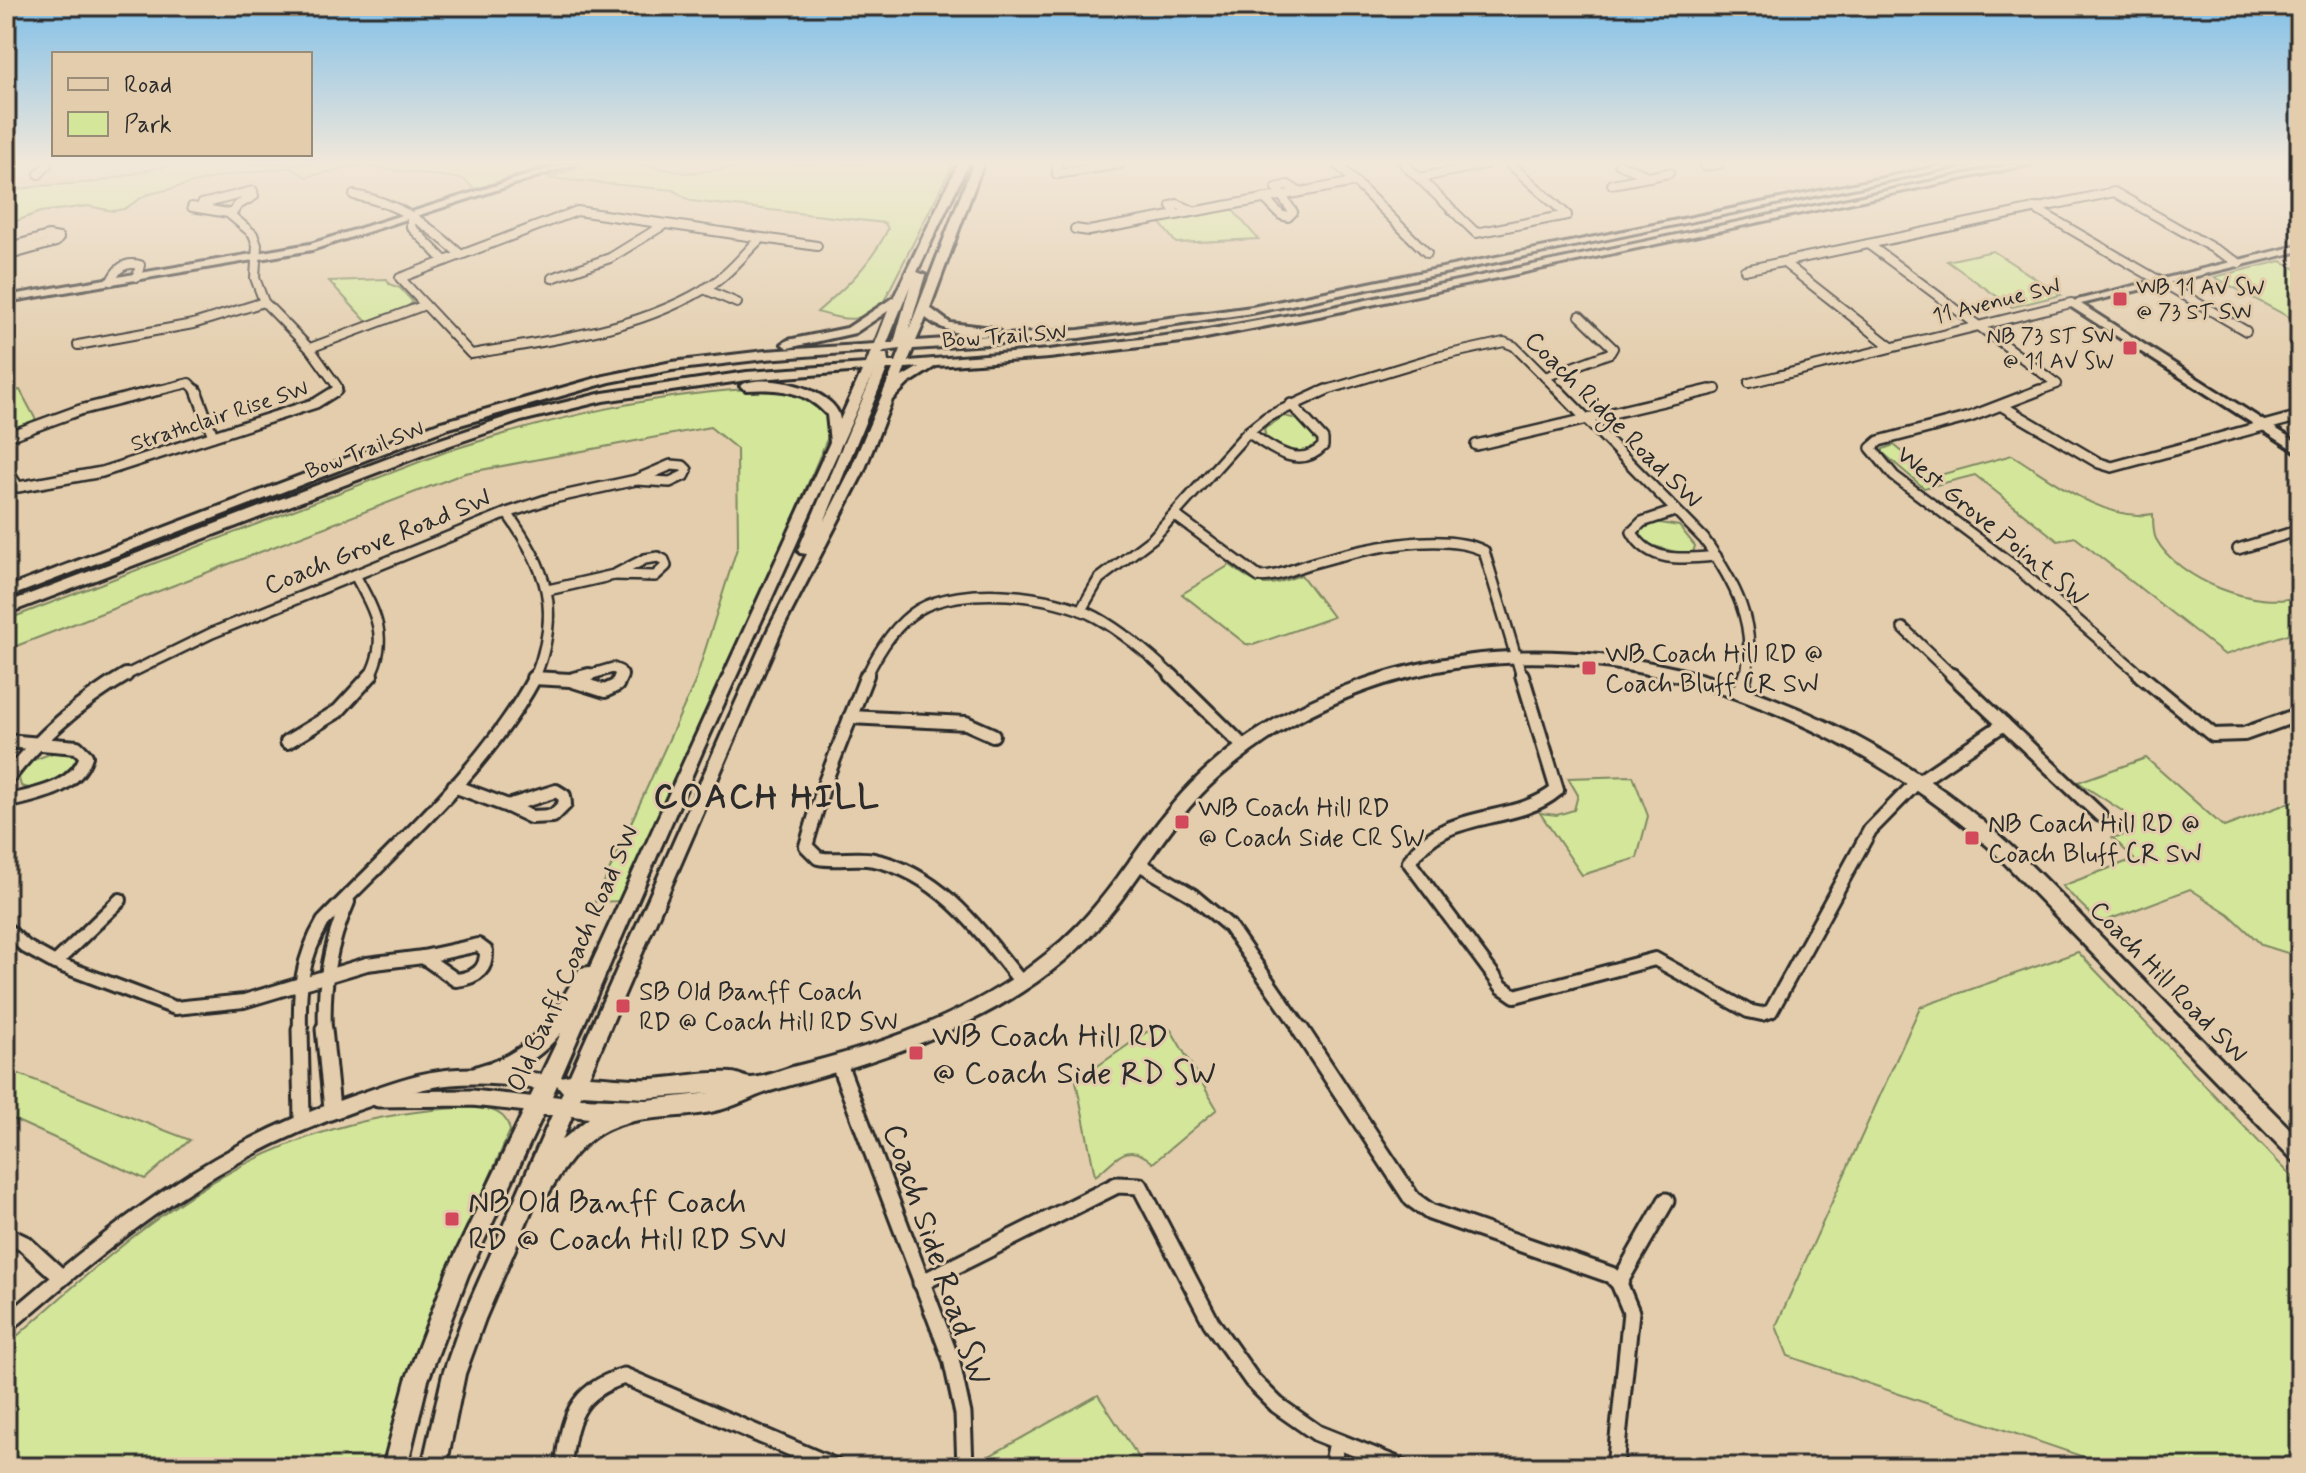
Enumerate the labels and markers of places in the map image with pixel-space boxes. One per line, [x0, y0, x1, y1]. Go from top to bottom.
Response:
place label: WB 11 AV SW @ 73 ST SW [2136, 274, 2265, 327]
marker: WB 11 AV SW @ 73 ST SW [2111, 290, 2129, 308]
place label: NB 73 ST SW @ 11 AV SW [1987, 323, 2114, 376]
marker: NB 73 ST SW @ 11 AV SW [2121, 339, 2139, 357]
place label: WB Coach Hill RD @ Coach Bluff CR SW [1605, 638, 1823, 702]
marker: WB Coach Hill RD @ Coach Bluff CR SW [1580, 659, 1598, 677]
place label: WB Coach Hill RD @ Coach Side CR SW [1198, 792, 1425, 856]
place label: NB Coach Hill RD @ Coach Bluff CR SW [1988, 808, 2202, 872]
marker: WB Coach Hill RD @ Coach Side CR SW [1173, 813, 1191, 831]
marker: NB Coach Hill RD @ Coach Bluff CR SW [1963, 829, 1981, 847]
place label: SB Old Banff Coach RD @ Coach Hill RD SW [639, 976, 898, 1040]
marker: SB Old Banff Coach RD @ Coach Hill RD SW [614, 997, 632, 1015]
place label: WB Coach Hill RD @ Coach Side RD SW [932, 1016, 1216, 1095]
marker: WB Coach Hill RD @ Coach Side RD SW [907, 1044, 925, 1062]
place label: NB Old Banff Coach RD @ Coach Hill RD SW [468, 1182, 786, 1261]
marker: NB Old Banff Coach RD @ Coach Hill RD SW [443, 1210, 461, 1228]

